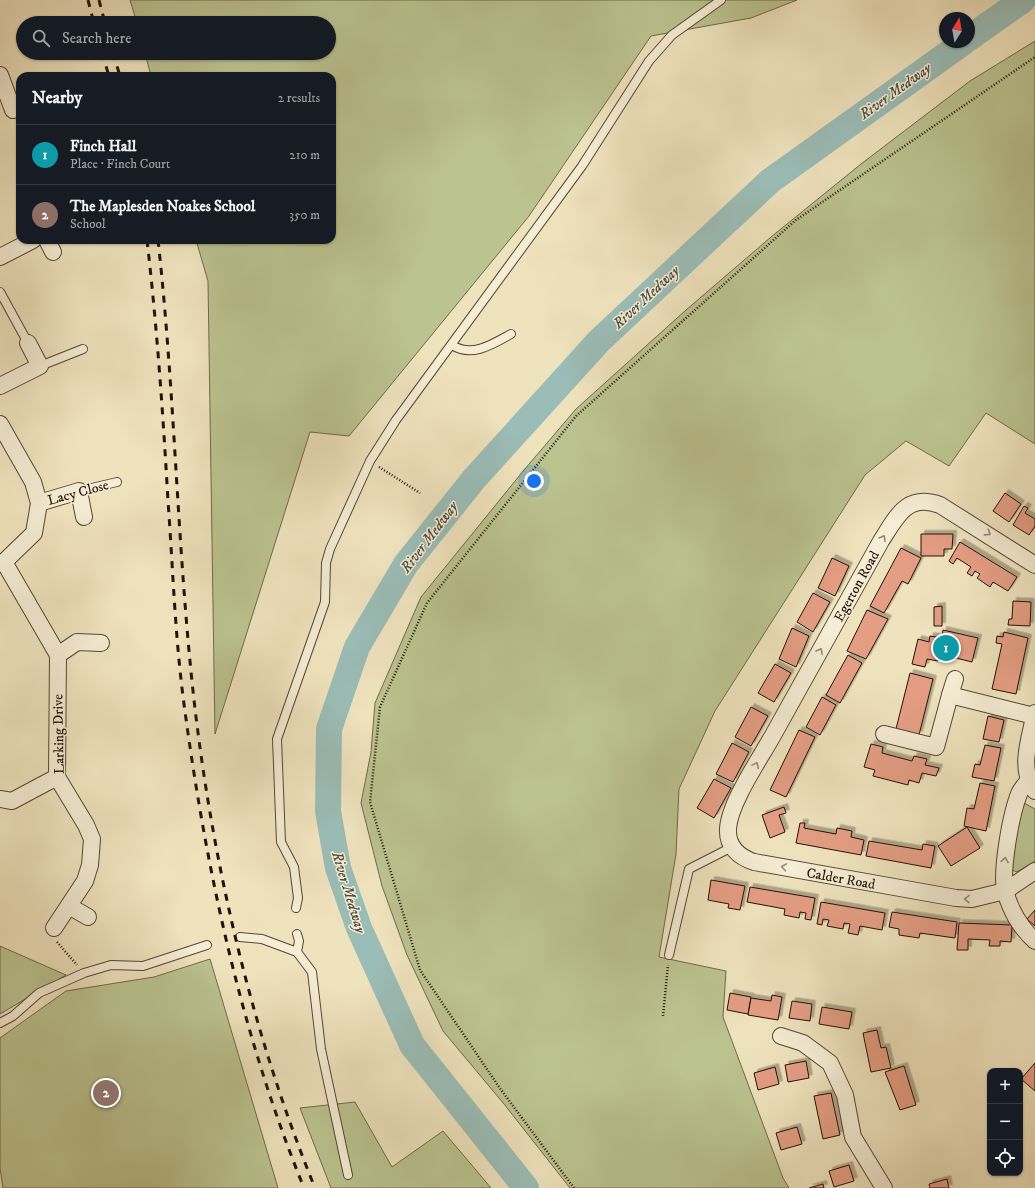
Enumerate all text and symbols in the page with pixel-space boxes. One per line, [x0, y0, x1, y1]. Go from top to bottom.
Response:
north arrow [939, 12, 975, 48]
search box [16, 16, 336, 60]
icon: search [30, 27, 52, 49]
text: Search here [62, 29, 131, 48]
water label: River Medway [855, 58, 936, 124]
text: Nearby [32, 87, 82, 109]
text: 2 results [278, 90, 320, 106]
text: Finch Hall [70, 137, 136, 156]
text: 1 [43, 147, 47, 163]
text: 210 m [289, 147, 320, 163]
text: Place · Finch Court [70, 156, 170, 172]
text: The Maplesden Noakes School [70, 197, 255, 216]
text: 2 [42, 207, 48, 223]
text: 350 m [289, 207, 320, 223]
text: School [70, 216, 106, 232]
water label: River Medway [608, 261, 684, 334]
your location [524, 471, 544, 491]
street label: Lacy Close [46, 476, 111, 510]
water label: River Medway [396, 497, 463, 577]
one-way arrow [984, 529, 991, 536]
one-way arrow [879, 535, 886, 542]
street label: Egerton Road [830, 548, 884, 625]
pin: 1 [933, 633, 959, 663]
one-way arrow [815, 648, 822, 655]
street label: Larking Drive [49, 694, 69, 774]
one-way arrow [752, 761, 759, 769]
water label: River Medway [327, 848, 370, 936]
one-way arrow [1000, 857, 1009, 863]
one-way arrow [781, 864, 787, 872]
street label: Calder Road [805, 864, 877, 894]
one-way arrow [964, 894, 970, 903]
map controls [987, 1068, 1023, 1176]
button: + [987, 1068, 1023, 1104]
pin: 2 [93, 1078, 119, 1108]
button: − [987, 1104, 1023, 1140]
button: locate [987, 1140, 1023, 1176]

